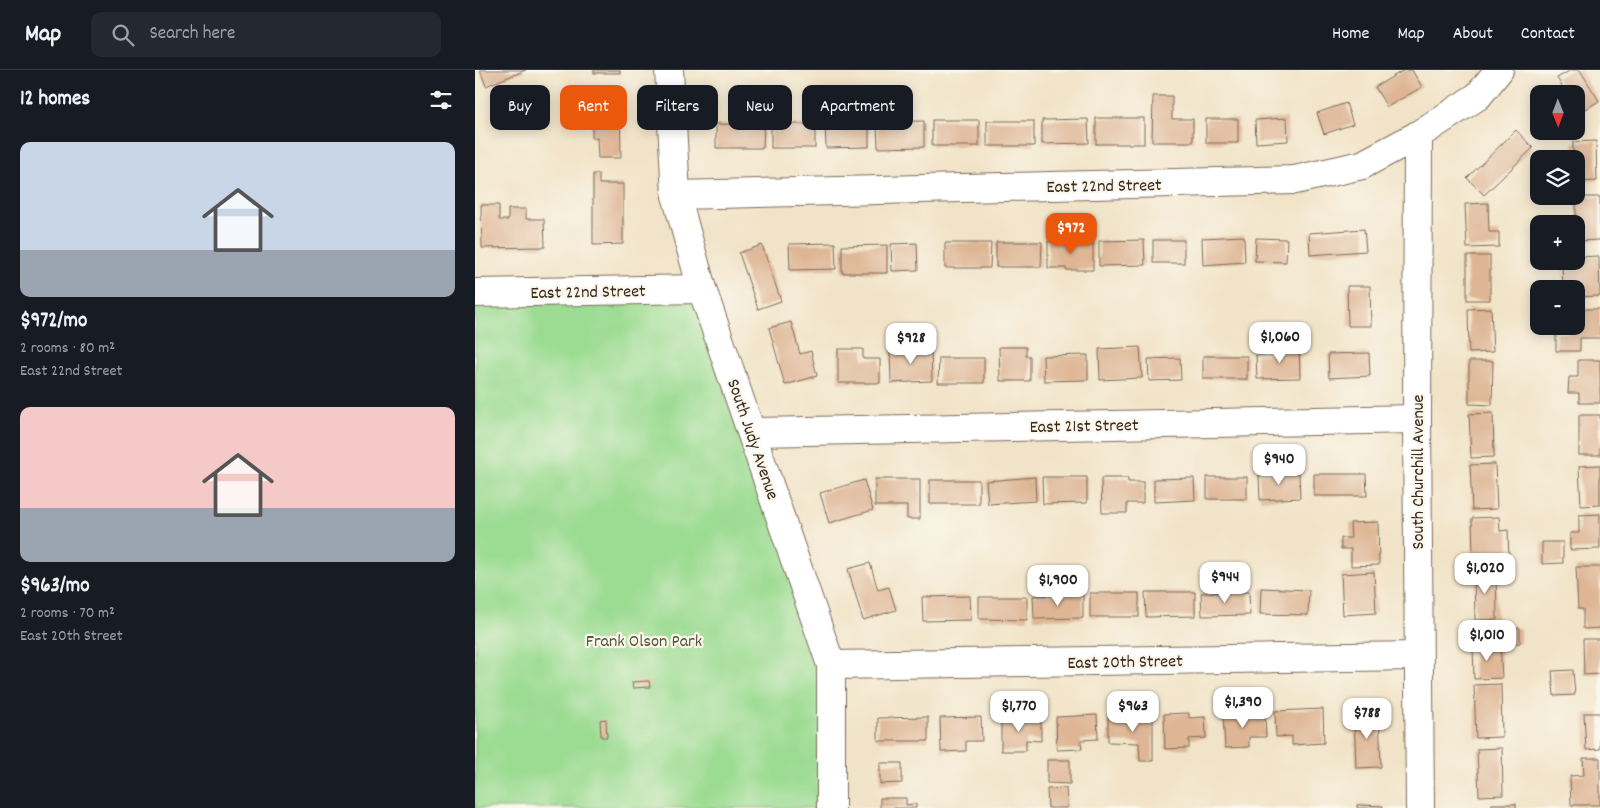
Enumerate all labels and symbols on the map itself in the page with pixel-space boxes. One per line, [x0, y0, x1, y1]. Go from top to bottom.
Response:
north arrow [1530, 85, 1585, 140]
street label: East 22nd Street [1046, 174, 1162, 201]
pin: $972 [1041, 212, 1101, 255]
street label: East 22nd Street [530, 280, 646, 307]
pin: $928 [881, 322, 941, 365]
pin: $1,060 [1239, 322, 1321, 364]
street label: South Judy Avenue [719, 376, 784, 504]
street label: South Churchill Avenue [1407, 394, 1432, 550]
street label: East 21st Street [1029, 414, 1139, 441]
pin: $940 [1249, 444, 1309, 486]
pin: $1,020 [1444, 552, 1526, 595]
pin: $944 [1195, 562, 1255, 604]
pin: $1,900 [1017, 564, 1099, 607]
pin: $1,010 [1446, 620, 1528, 662]
park label: Frank Olson Park [586, 630, 702, 655]
street label: East 20th Street [1067, 650, 1183, 677]
pin: $1,390 [1202, 686, 1284, 729]
pin: $1,770 [978, 690, 1060, 733]
pin: $963 [1103, 690, 1163, 733]
pin: $788 [1337, 698, 1397, 740]

